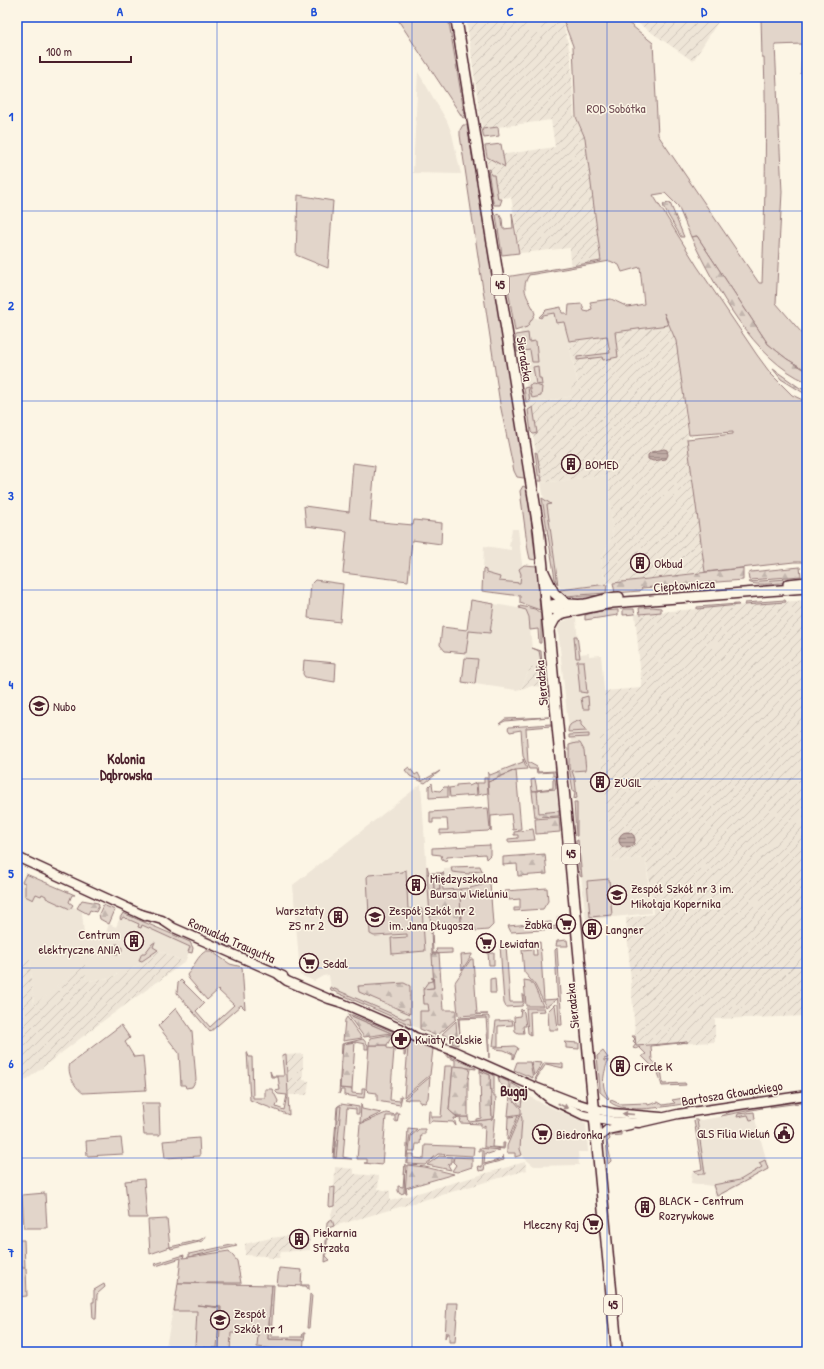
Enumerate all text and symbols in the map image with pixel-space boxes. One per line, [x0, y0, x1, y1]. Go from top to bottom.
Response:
text: A [117, 2, 124, 20]
text: B [311, 2, 318, 20]
text: C [506, 2, 514, 20]
text: D [701, 2, 708, 20]
scale bar [40, 38, 131, 64]
text: 100 m [46, 43, 72, 60]
park label: ROD Sobótka [586, 99, 646, 117]
text: 1 [9, 107, 14, 125]
road number: 45 [491, 275, 509, 295]
text: 2 [8, 296, 15, 314]
street label: Sieradzka [513, 335, 537, 383]
building icon: BOMED [560, 453, 582, 475]
place label: BOMED [585, 455, 619, 473]
text: 3 [8, 486, 14, 504]
building icon: Okbud [629, 552, 651, 574]
place label: Okbud [654, 554, 682, 572]
street label: Ciepłownicza [653, 574, 715, 596]
street label: Sieradzka [530, 660, 552, 706]
text: 4 [9, 675, 14, 693]
school or university icon: Nubo [28, 695, 50, 717]
place label: Nubo [53, 697, 76, 715]
district label: Kolonia Dąbrowska [100, 749, 153, 784]
building icon: ZUGIL [589, 771, 611, 793]
place label: ZUGIL [614, 773, 642, 791]
road number: 45 [562, 844, 580, 864]
text: 5 [8, 864, 14, 882]
place label: Międzyszkolna Bursa w Wieluniu [430, 869, 508, 902]
building icon: Międzyszkolna Bursa w Wieluniu [405, 874, 427, 896]
place label: Zespół Szkół nr 3 im. Mikołaja Kopernika [631, 879, 734, 912]
school or university icon: Zespół Szkół nr 3 im. Mikołaja Kopernika [606, 884, 628, 906]
place label: Warsztaty ZS nr 2 [276, 901, 324, 934]
place label: Zespół Szkół nr 2 im. Jana Długosza [389, 901, 475, 934]
building icon: Warsztaty ZS nr 2 [327, 906, 349, 928]
school or university icon: Zespół Szkół nr 2 im. Jana Długosza [364, 906, 386, 928]
street label: Romualda Traugutta [186, 913, 278, 967]
supermarket icon: Żabka [555, 913, 577, 935]
place label: Żabka [524, 915, 552, 933]
building icon: Langner [581, 918, 603, 940]
place label: Langner [606, 920, 644, 938]
place label: Centrum elektryczne ANIA [39, 925, 121, 958]
building icon: Centrum elektryczne ANIA [123, 930, 145, 952]
supermarket icon: Lewiatan [475, 932, 497, 954]
place label: Lewiatan [500, 934, 540, 952]
supermarket icon: Sedal [298, 952, 320, 974]
place label: Sedal [323, 954, 348, 972]
street label: Sieradzka [561, 983, 583, 1029]
pharmacy icon: Kwiaty Polskie [390, 1028, 412, 1050]
place label: Kwiaty Polskie [415, 1030, 482, 1048]
text: 6 [8, 1054, 14, 1072]
building icon: Circle K [609, 1055, 631, 1077]
place label: Circle K [634, 1057, 673, 1075]
street label: Bartosza Głowackiego [680, 1076, 784, 1110]
district label: Bugaj [500, 1081, 528, 1102]
one-way arrow [557, 1103, 569, 1109]
one-way arrow [622, 1111, 634, 1117]
public building icon: GLS Filia Wieluń [773, 1122, 795, 1144]
supermarket icon: Biedronka [531, 1123, 553, 1145]
place label: GLS Filia Wieluń [697, 1124, 770, 1142]
place label: Biedronka [556, 1125, 602, 1143]
place label: BLACK - Centrum Rozrywkowe [659, 1191, 744, 1224]
building icon: BLACK - Centrum Rozrywkowe [634, 1196, 656, 1218]
supermarket icon: Mleczny Raj [582, 1213, 604, 1235]
place label: Mleczny Raj [524, 1215, 579, 1233]
place label: Piekarnia Strzała [313, 1223, 357, 1256]
building icon: Piekarnia Strzała [288, 1228, 310, 1250]
text: 7 [7, 1243, 15, 1261]
road number: 45 [604, 1295, 622, 1315]
place label: Zespół Szkół nr 1 [234, 1304, 283, 1337]
school or university icon: Zespół Szkół nr 1 [209, 1309, 231, 1331]

